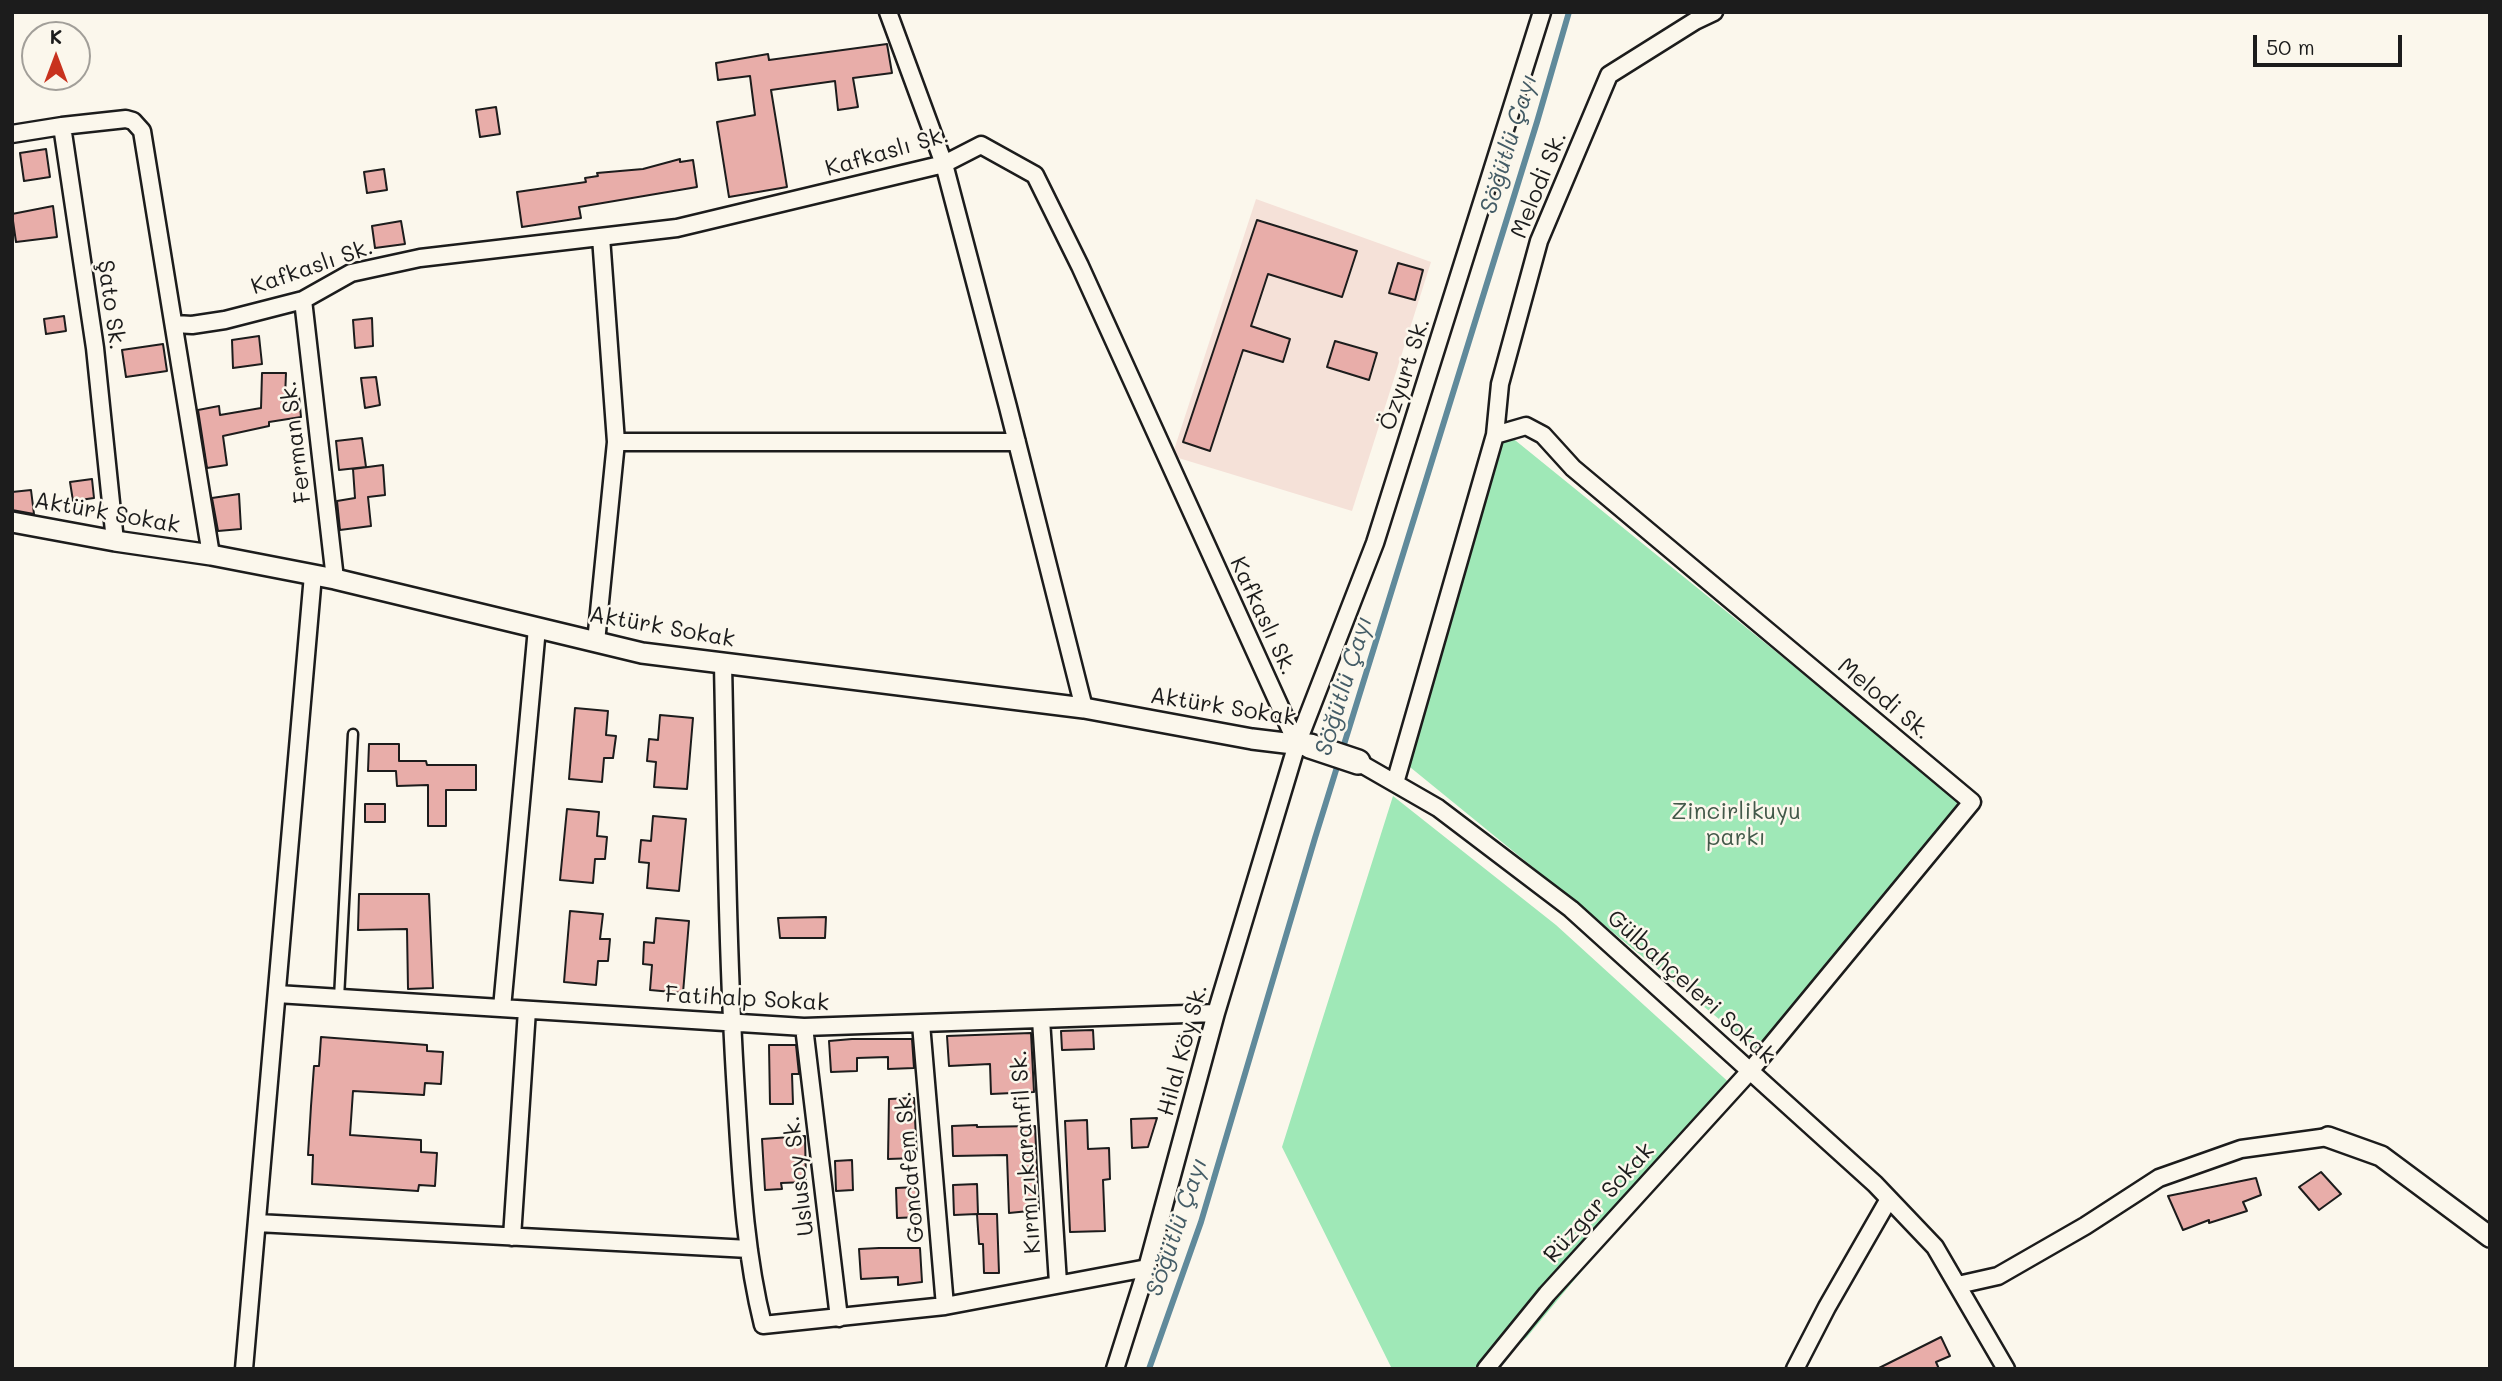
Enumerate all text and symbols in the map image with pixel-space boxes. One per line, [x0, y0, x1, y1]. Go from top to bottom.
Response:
north arrow [21, 21, 91, 91]
scale bar [2257, 21, 2406, 65]
text: K [50, 24, 62, 49]
text: 50 m [2266, 33, 2315, 60]
water label: Söğütlü Çayı [1474, 71, 1544, 217]
street label: Kafkaslı Sk. [822, 121, 952, 183]
street label: Melodi Sk. [1505, 127, 1573, 243]
street label: Kafkaslı Sk. [247, 233, 377, 301]
street label: Şato Sk. [91, 258, 131, 352]
street label: Özyurt Sk. [1374, 314, 1436, 434]
street label: Ferman Sk. [275, 379, 317, 505]
street label: Aktürk Sokak [32, 487, 182, 539]
street label: Kafkaslı Sk. [1224, 552, 1302, 680]
street label: Aktürk Sokak [587, 601, 737, 653]
water label: Söğütlü Çayı [1309, 613, 1379, 759]
street label: Melodi Sk. [1832, 652, 1936, 746]
street label: Aktürk Sokak [1148, 682, 1298, 732]
park label: Zincirlikuyu parkı [1671, 798, 1801, 852]
street label: Gülbahçeleri Sokak [1601, 904, 1781, 1070]
street label: Fatihalp Sokak [664, 981, 830, 1017]
street label: Hilal Köy Sk. [1152, 981, 1214, 1119]
street label: Kırmızıkaranfil Sk. [1005, 1049, 1047, 1255]
street label: Goncafem Sk. [890, 1090, 930, 1244]
street label: Uslusoy Sk. [778, 1114, 820, 1238]
street label: Rüzgar Sokak [1538, 1137, 1660, 1269]
water label: Söğütlü Çayı [1140, 1154, 1214, 1300]

